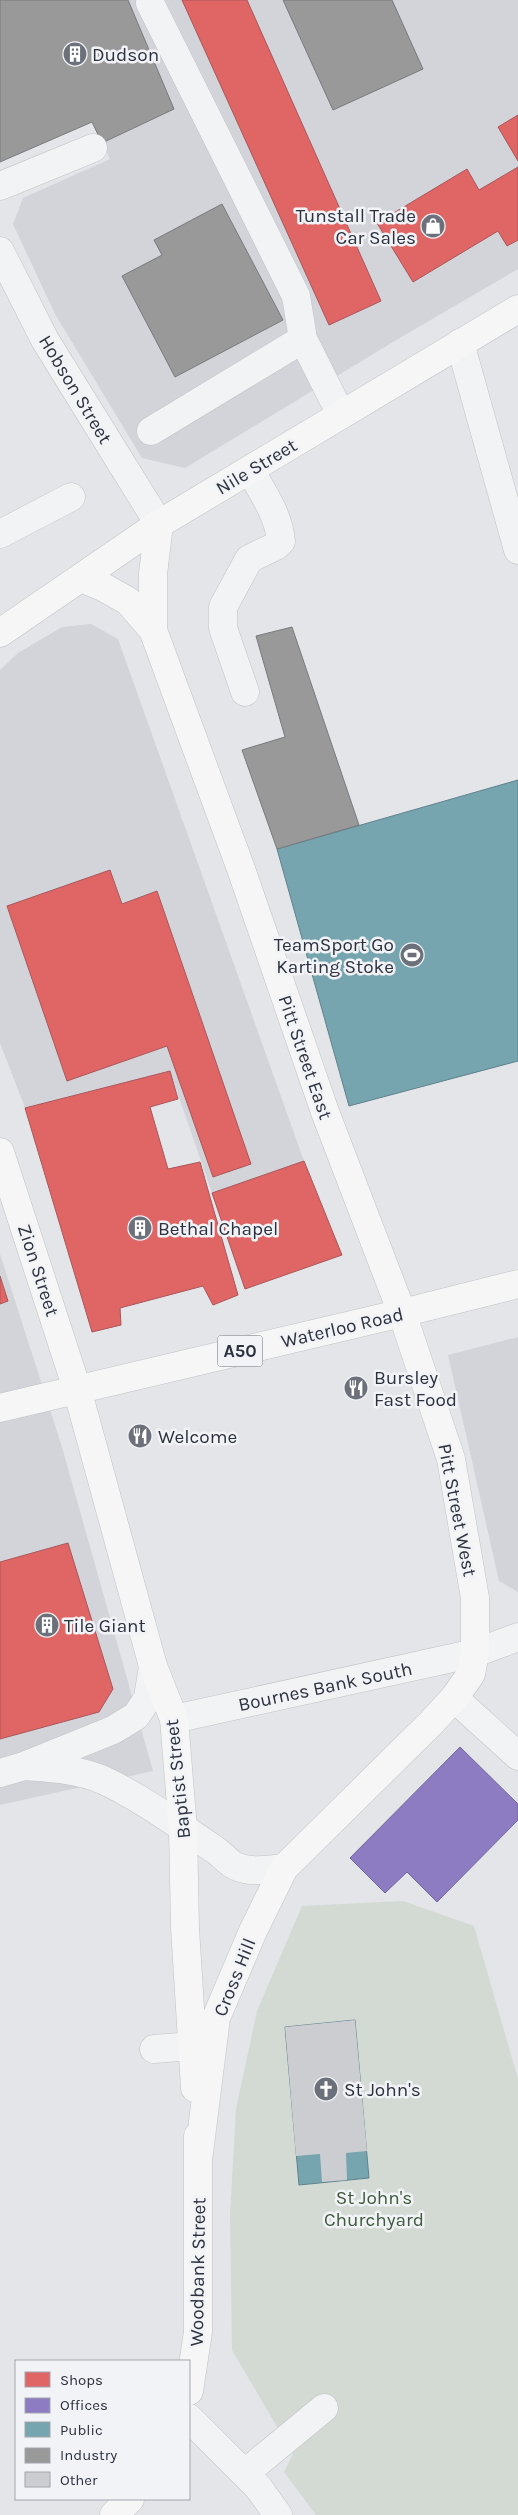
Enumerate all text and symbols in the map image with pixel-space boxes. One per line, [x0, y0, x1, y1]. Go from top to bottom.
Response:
building icon: Dudson [62, 41, 88, 67]
place label: Dudson [92, 44, 159, 66]
place label: Tunstall Trade Car Sales [296, 205, 416, 249]
shop icon: Tunstall Trade Car Sales [420, 213, 446, 239]
street label: Hobson Street [34, 331, 116, 448]
street label: Nile Street [212, 434, 301, 500]
place label: TeamSport Go Karting Stoke [274, 934, 394, 978]
sports icon: TeamSport Go Karting Stoke [399, 942, 425, 968]
street label: Pitt Street East [274, 992, 337, 1122]
building icon: Bethal Chapel [127, 1215, 153, 1241]
place label: Bethal Chapel [158, 1218, 278, 1240]
street label: Zion Street [13, 1222, 63, 1319]
street label: Waterloo Road [279, 1303, 406, 1353]
road number: A50 [218, 1335, 262, 1366]
place label: Bursley Fast Food [374, 1367, 457, 1411]
restaurant icon: Bursley Fast Food [343, 1375, 369, 1401]
restaurant icon: Welcome [127, 1423, 153, 1449]
place label: Welcome [158, 1426, 237, 1448]
street label: Pitt Street West [433, 1442, 481, 1579]
building icon: Tile Giant [34, 1612, 60, 1638]
place label: Tile Giant [64, 1615, 146, 1637]
street label: Bournes Bank South [236, 1658, 414, 1716]
street label: Baptist Street [161, 1718, 195, 1840]
street label: Cross Hill [209, 1935, 261, 2020]
church icon: St John's [313, 2076, 339, 2102]
place label: St John's [344, 2079, 421, 2101]
park label: St John's Churchyard [324, 2187, 424, 2231]
street label: Woodbank Street [186, 2197, 210, 2347]
legend [15, 2360, 190, 2500]
text: Shops [60, 2371, 103, 2389]
text: Offices [60, 2396, 108, 2414]
text: Public [60, 2421, 103, 2439]
text: Industry [60, 2446, 117, 2464]
text: Other [60, 2471, 98, 2489]

